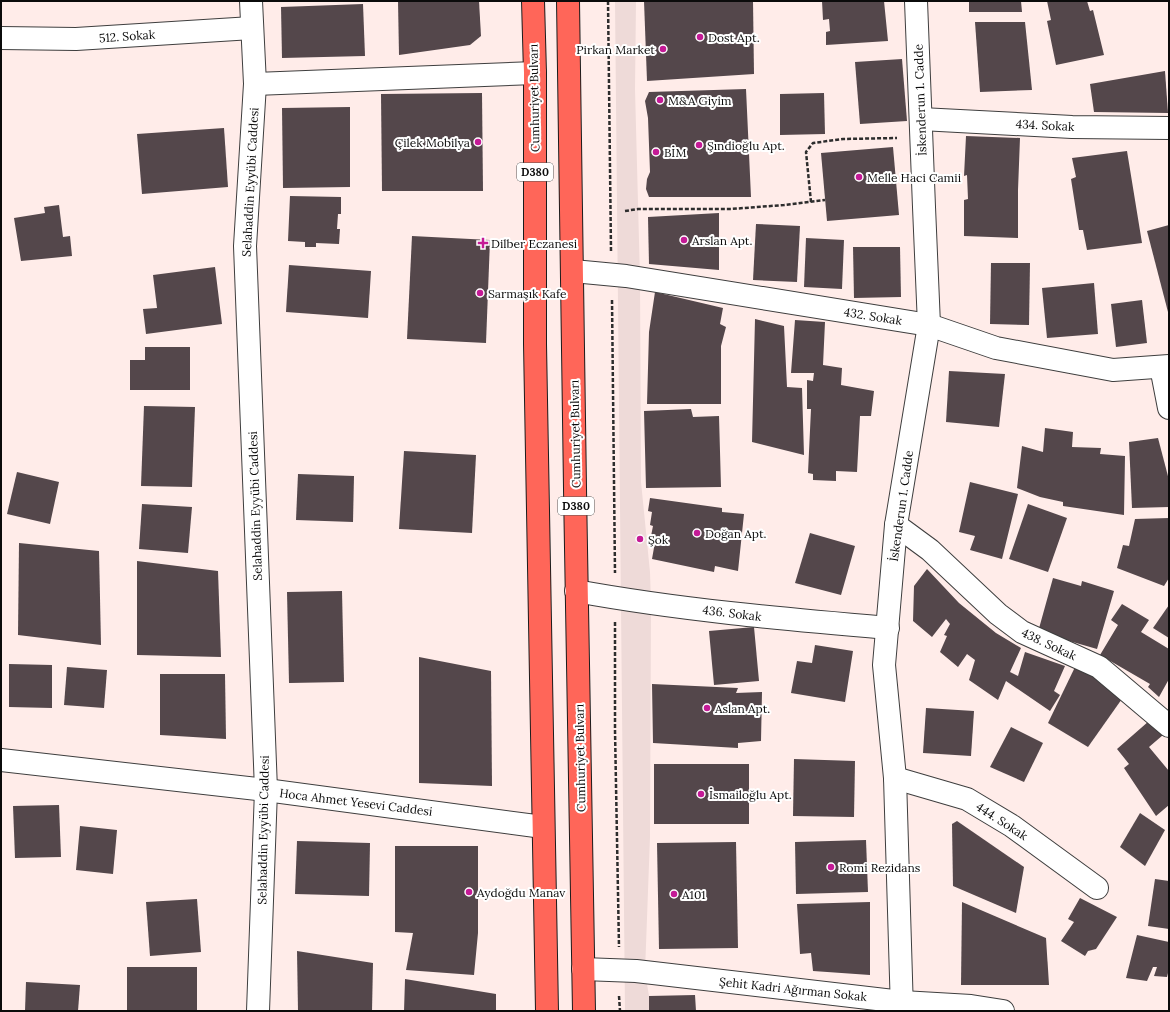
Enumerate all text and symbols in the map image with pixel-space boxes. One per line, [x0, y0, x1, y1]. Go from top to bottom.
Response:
street label: 512. Sokak [98, 27, 156, 45]
place label: Dost Apt. [708, 30, 760, 45]
marker: Dost Apt. [695, 32, 705, 42]
place label: Pirkan Market [576, 42, 655, 57]
street label: İskenderun 1. Cadde [911, 43, 929, 156]
street label: Cumhuriyet Bulvarı [526, 44, 542, 152]
marker: Pirkan Market [658, 44, 668, 54]
place label: M&A Giyim [668, 93, 732, 108]
marker: M&A Giyim [655, 95, 665, 105]
street label: Selahaddin Eyyübi Caddesi [239, 107, 261, 257]
street label: 434. Sokak [1015, 116, 1075, 134]
place label: Çilek Mobilya [395, 135, 470, 150]
marker: Çilek Mobilya [473, 137, 483, 147]
place label: Şındioğlu Apt. [707, 138, 785, 153]
marker: Şındioğlu Apt. [694, 140, 704, 150]
place label: BİM [664, 145, 686, 160]
marker: BİM [651, 147, 661, 157]
road number: D380 [517, 163, 553, 181]
place label: Melle Haci Camii [867, 170, 961, 185]
marker: Melle Haci Camii [854, 172, 864, 182]
place label: Arslan Apt. [691, 233, 752, 248]
marker: Arslan Apt. [679, 235, 689, 245]
place label: Dilber Eczanesi [491, 236, 577, 251]
marker: Dilber Eczanesi [478, 238, 488, 248]
place label: Sarmaşık Kafe [488, 286, 567, 301]
marker: Sarmaşık Kafe [475, 288, 485, 298]
street label: 432. Sokak [843, 304, 904, 328]
street label: Cumhuriyet Bulvarı [567, 380, 583, 488]
street label: Selahaddin Eyyübi Caddesi [245, 431, 265, 581]
street label: İskenderun 1. Cadde [886, 449, 916, 563]
road number: D380 [558, 497, 594, 515]
place label: Doğan Apt. [705, 526, 767, 541]
marker: Doğan Apt. [692, 528, 702, 538]
place label: Şok [648, 532, 669, 547]
marker: Şok [635, 534, 645, 544]
street label: 436. Sokak [702, 602, 763, 624]
street label: 438. Sokak [1019, 625, 1079, 663]
place label: Aslan Apt. [714, 701, 770, 716]
marker: Aslan Apt. [702, 703, 712, 713]
street label: Cumhuriyet Bulvarı [572, 704, 588, 812]
street label: Selahaddin Eyyübi Caddesi [254, 755, 272, 905]
street label: Hoca Ahmet Yesevi Caddesi [279, 785, 433, 819]
place label: İsmailoğlu Apt. [709, 787, 792, 802]
marker: İsmailoğlu Apt. [696, 789, 706, 799]
street label: 444. Sokak [973, 799, 1031, 844]
place label: Romi Rezidans [839, 860, 921, 875]
marker: Romi Rezidans [826, 862, 836, 872]
place label: Aydoğdu Manav [476, 885, 566, 900]
marker: Aydoğdu Manav [464, 887, 474, 897]
place label: A101 [681, 887, 706, 902]
marker: A101 [669, 889, 679, 899]
street label: Şehit Kadri Ağırman Sokak [718, 974, 868, 1004]

